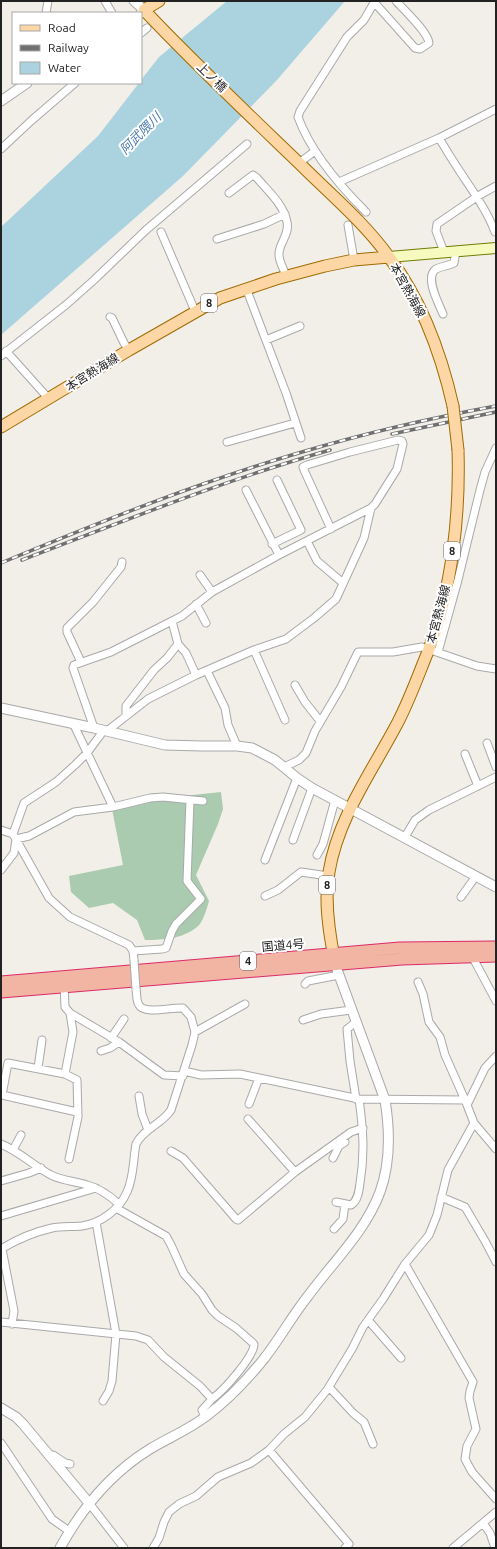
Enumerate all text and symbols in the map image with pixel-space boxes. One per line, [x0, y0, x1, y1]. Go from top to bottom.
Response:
legend [12, 12, 142, 84]
text: Road [48, 21, 76, 34]
text: Railway [48, 41, 89, 54]
street label: 上ノ橋 [195, 60, 229, 94]
text: Water [48, 61, 81, 74]
water label: 阿武隈川 [117, 108, 165, 156]
street label: 本宮熱海線 [388, 261, 428, 319]
road number: 8 [201, 294, 217, 312]
street label: 本宮熱海線 [63, 351, 121, 393]
road number: 8 [444, 542, 460, 560]
street label: 本宮熱海線 [424, 583, 452, 645]
road number: 8 [319, 876, 335, 894]
street label: 国道4号 [261, 937, 305, 953]
road number: 4 [240, 952, 256, 970]

